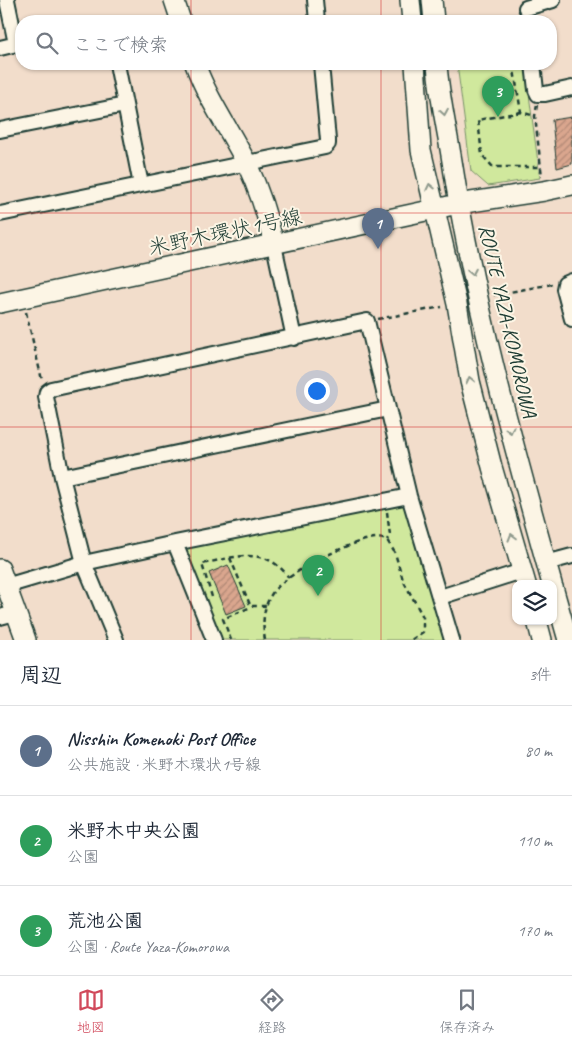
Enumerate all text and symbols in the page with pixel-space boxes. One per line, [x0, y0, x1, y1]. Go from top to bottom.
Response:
search box [15, 15, 557, 70]
icon: search [33, 29, 61, 57]
text: ここで検索 [73, 33, 168, 57]
pin: 3 [482, 76, 514, 117]
one-way arrow [438, 108, 449, 116]
one-way arrow [425, 182, 436, 191]
street label: 米野木環状1号線 [146, 203, 304, 261]
pin: 1 [362, 208, 394, 249]
street label: ROUTE YAZA-KOMOROWA [473, 222, 543, 421]
one-way arrow [466, 268, 477, 276]
one-way arrow [465, 376, 476, 385]
your location [304, 378, 330, 404]
one-way arrow [504, 426, 514, 434]
one-way arrow [508, 533, 518, 541]
pin: 2 [302, 555, 334, 596]
map controls [512, 580, 557, 625]
button: layers [512, 580, 557, 625]
text: 周辺 [20, 662, 62, 688]
text: 3件 [529, 665, 552, 685]
text: Nisshin Komenoki Post Office [67, 727, 255, 751]
text: 1 [32, 741, 40, 761]
text: 80 m [525, 741, 552, 761]
text: 公共施設 · 米野木環状1号線 [67, 755, 261, 775]
text: 米野木中央公園 [67, 819, 200, 843]
text: 2 [32, 831, 40, 851]
text: 110 m [518, 831, 552, 851]
text: 公園 [67, 847, 99, 867]
text: 荒池公園 [67, 909, 143, 933]
text: 3 [32, 921, 40, 941]
text: 170 m [518, 921, 552, 941]
text: 公園 · Route Yaza-Komorowa [67, 937, 229, 957]
tab: 地図 [77, 986, 105, 1036]
tab: 経路 [258, 986, 286, 1036]
tab: 保存済み [439, 986, 495, 1036]

